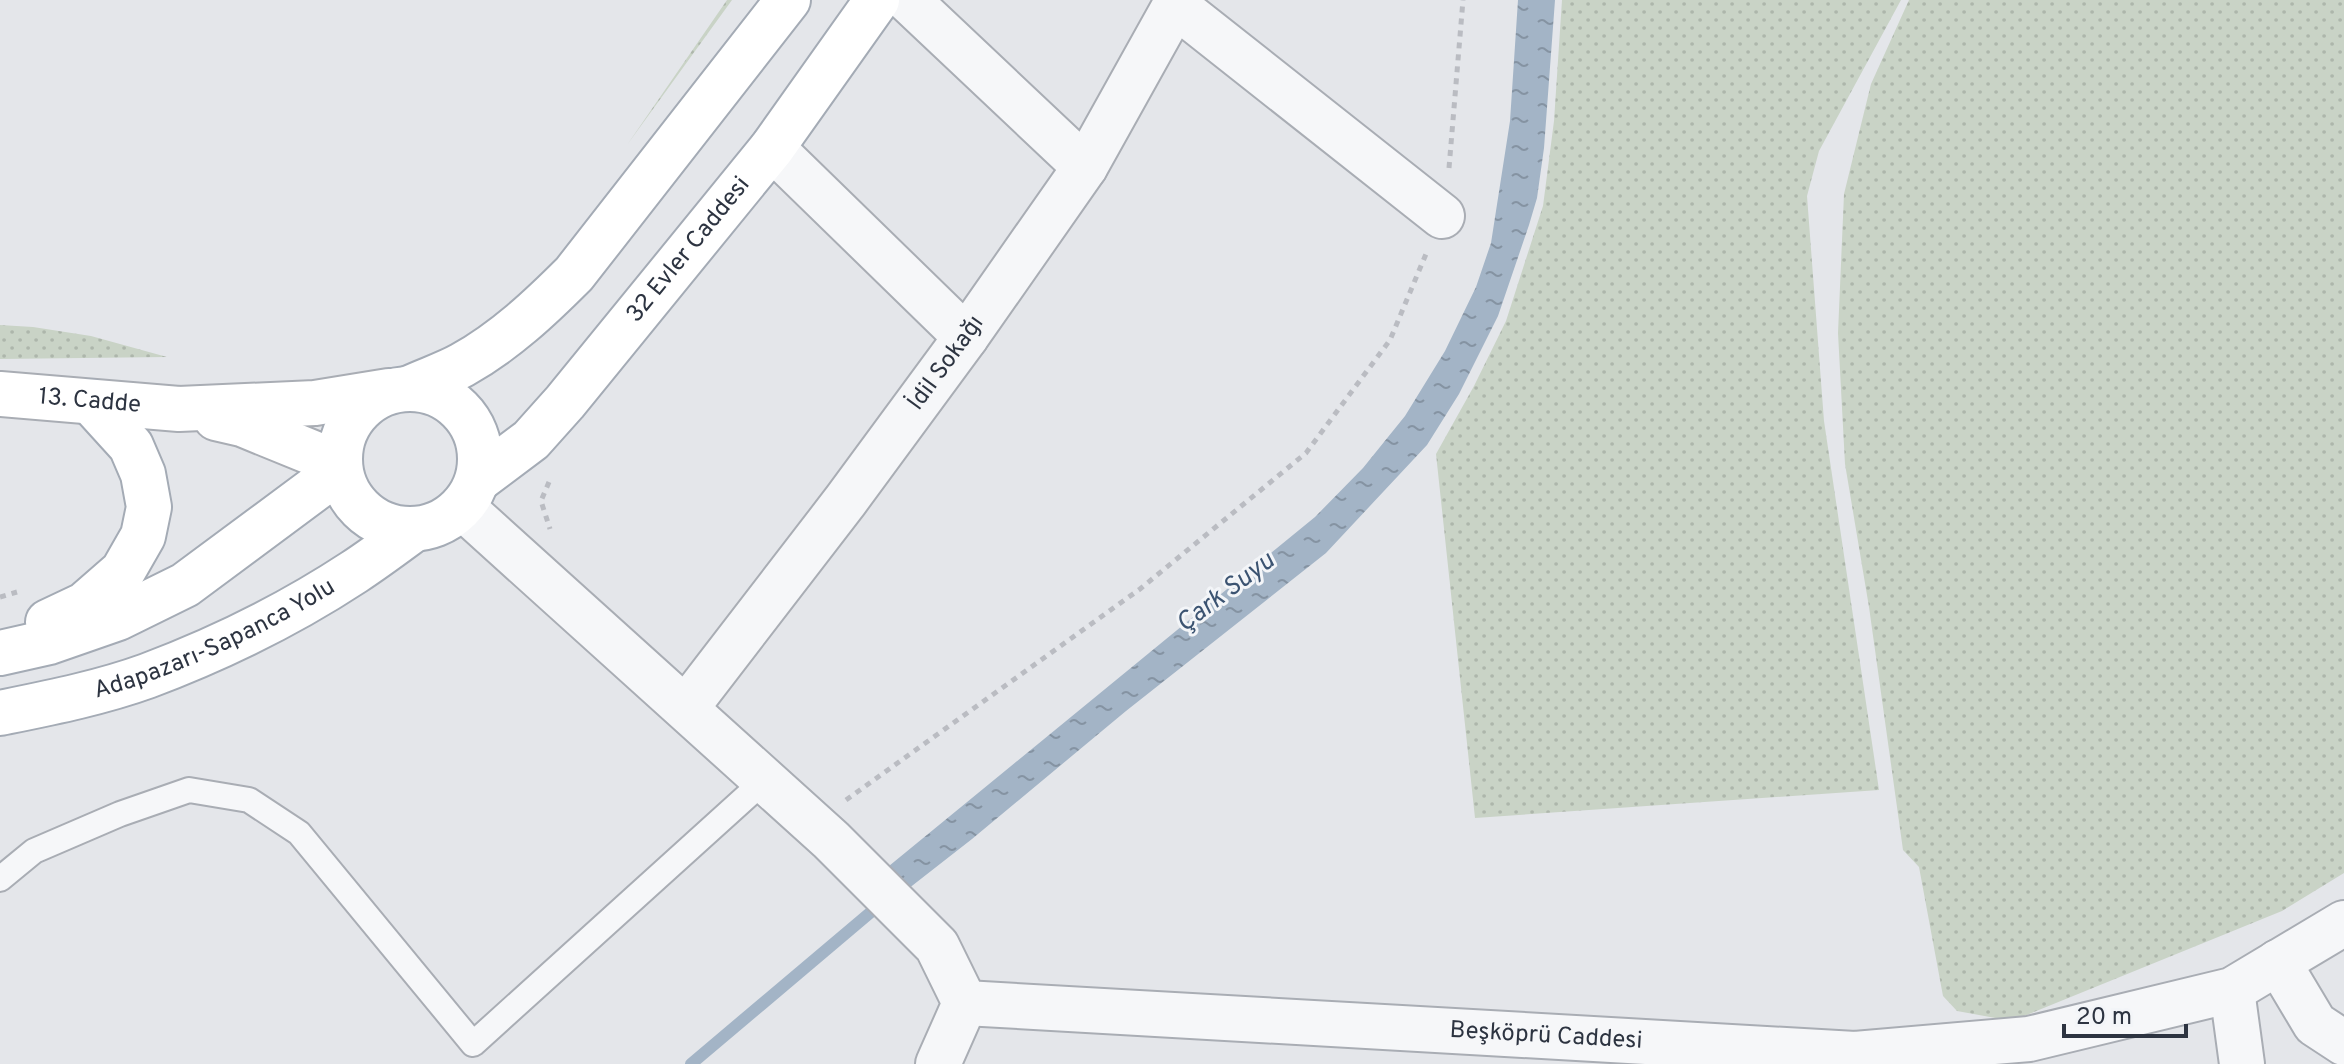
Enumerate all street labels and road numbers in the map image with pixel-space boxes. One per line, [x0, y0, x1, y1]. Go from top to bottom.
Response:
street label: 32 Evler Caddesi [620, 171, 757, 329]
street label: İdil Sokağı [901, 310, 991, 417]
street label: 13. Cadde [37, 382, 142, 421]
street label: Adapazarı-Sapanca Yolu [91, 572, 341, 707]
street label: Beşköprü Caddesi [1449, 1016, 1643, 1057]

